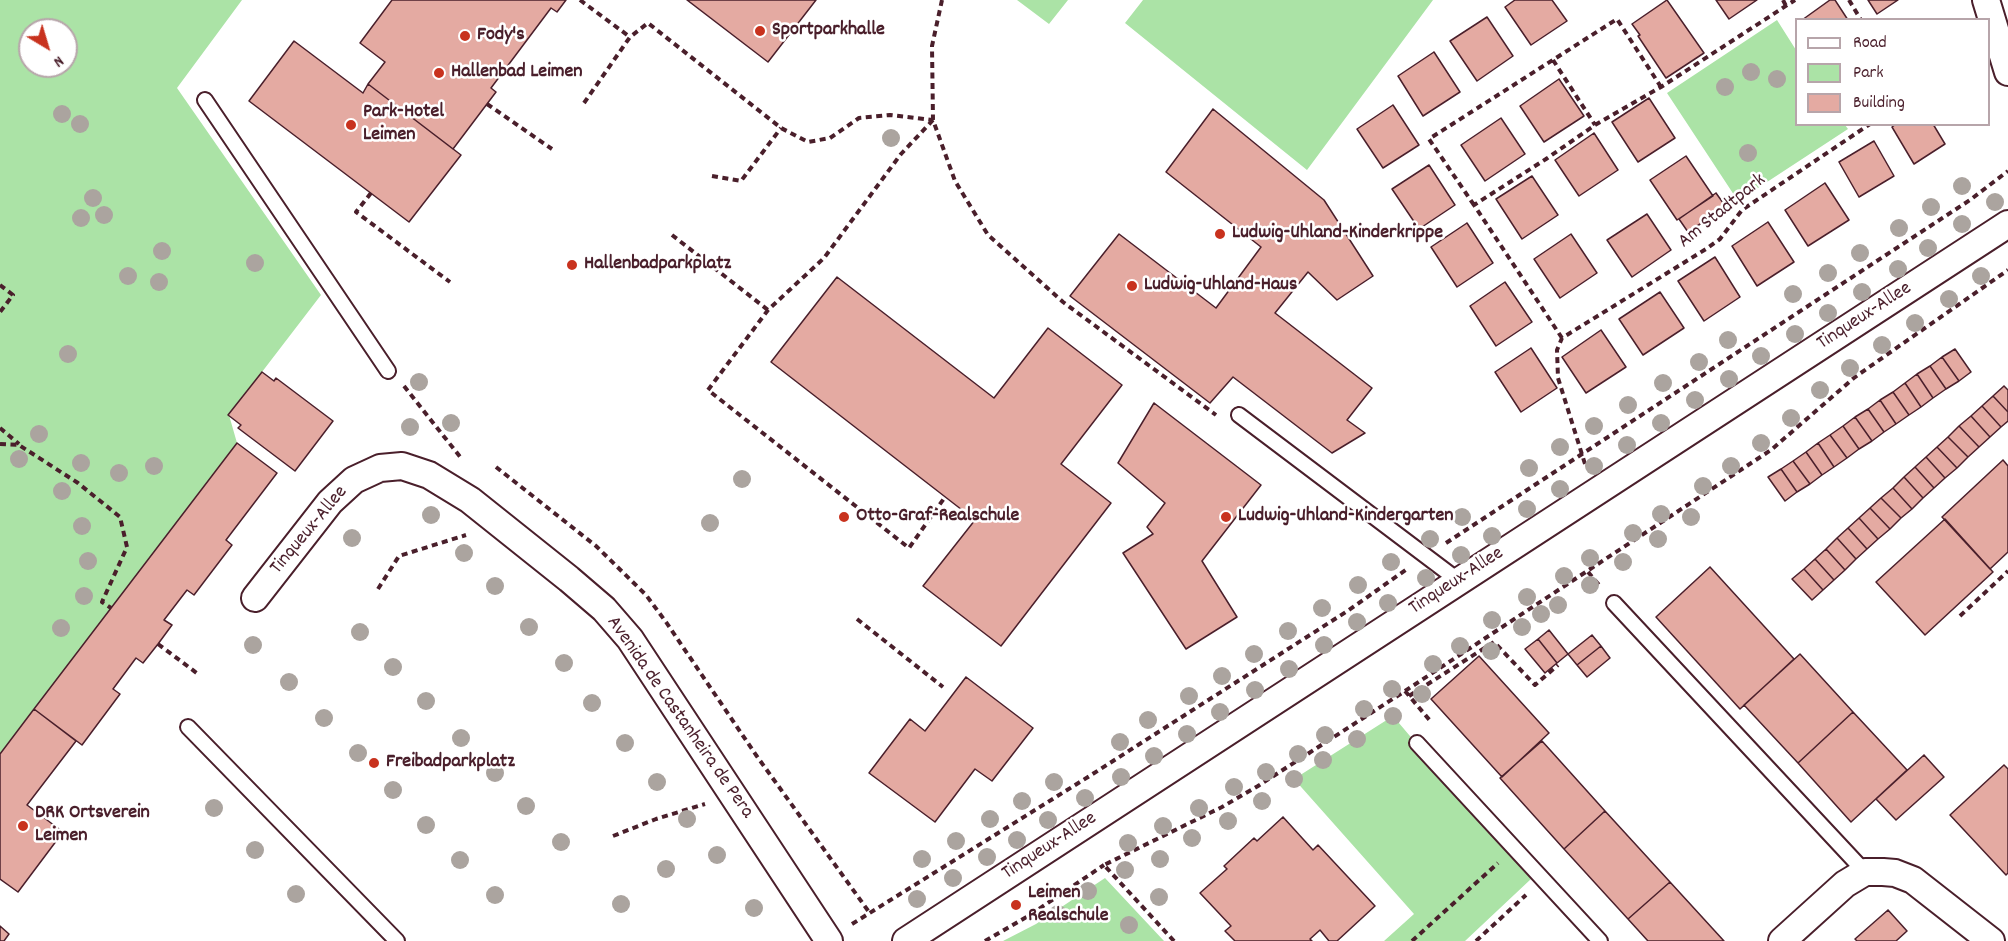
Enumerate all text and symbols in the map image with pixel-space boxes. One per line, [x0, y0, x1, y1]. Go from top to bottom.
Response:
north arrow [18, 18, 78, 78]
legend [1795, 18, 1990, 126]
place label: Sportparkhalle [772, 19, 885, 43]
place label: Fody's [477, 24, 525, 48]
marker: Sportparkhalle [753, 24, 767, 38]
marker: Fody's [458, 29, 472, 43]
text: Road [1853, 31, 1887, 56]
text: N [48, 50, 68, 72]
place label: Hallenbad Leimen [451, 61, 583, 85]
text: Park [1853, 61, 1884, 86]
marker: Hallenbad Leimen [432, 66, 446, 80]
text: Building [1853, 91, 1905, 116]
place label: Park-Hotel Leimen [363, 101, 444, 148]
marker: Park-Hotel Leimen [344, 118, 358, 132]
street label: Am Stadtpark [1674, 169, 1772, 255]
place label: Ludwig-Uhland-Kinderkrippe [1232, 222, 1443, 246]
marker: Ludwig-Uhland-Kinderkrippe [1213, 227, 1227, 241]
place label: Hallenbadparkplatz [584, 253, 731, 277]
marker: Hallenbadparkplatz [565, 258, 579, 272]
place label: Ludwig-Uhland-Haus [1144, 274, 1297, 298]
street label: Tinqueux-Allee [1813, 277, 1917, 357]
marker: Ludwig-Uhland-Haus [1125, 279, 1139, 293]
street label: Tinqueux-Allee [266, 482, 354, 580]
place label: Otto-Graf-Realschule [856, 505, 1019, 529]
place label: Ludwig-Uhland-Kindergarten [1238, 505, 1453, 529]
marker: Otto-Graf-Realschule [837, 510, 851, 524]
marker: Ludwig-Uhland-Kindergarten [1219, 510, 1233, 524]
street label: Tinqueux-Allee [1405, 542, 1509, 622]
street label: Avenida de Castanheira de Pera [600, 612, 758, 824]
place label: Freibadparkplatz [386, 751, 515, 775]
marker: Freibadparkplatz [367, 756, 381, 770]
place label: DRK Ortsverein Leimen [35, 802, 150, 849]
street label: Tinqueux-Allee [998, 807, 1102, 887]
marker: DRK Ortsverein Leimen [16, 819, 30, 833]
place label: Leimen Realschule [1028, 882, 1108, 929]
marker: Leimen Realschule [1009, 898, 1023, 912]

